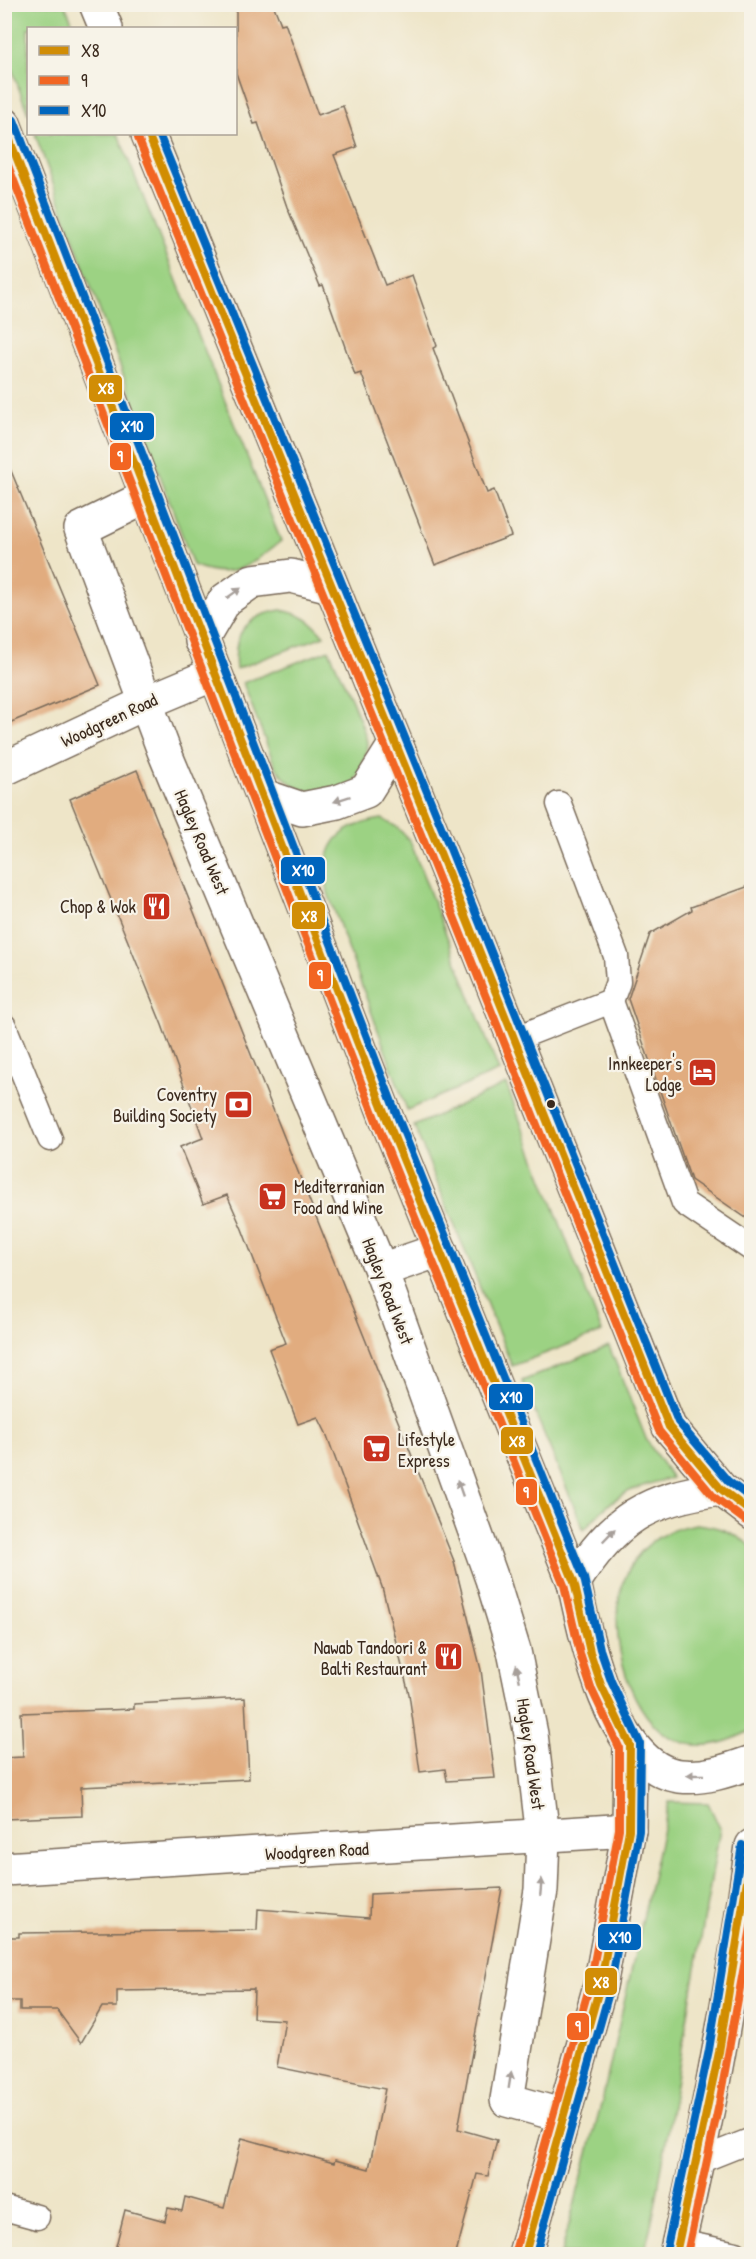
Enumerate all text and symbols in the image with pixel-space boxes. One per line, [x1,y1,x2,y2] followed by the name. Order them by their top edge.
[27,27,237,135] legend
[81,38,100,63] text: X8
[81,68,88,93] text: 9
[81,98,106,123] text: X10
[88,374,123,403] line badge: X8
[98,377,114,399] text: X8
[109,412,155,441] line badge: X10
[121,415,143,437] text: X10
[109,442,132,471] line badge: 9
[117,445,123,467] text: 9
[226,587,242,599] one-way arrow
[57,687,161,753] street label: Woodgreen Road
[169,785,236,899] street label: Hagley Road West
[333,795,351,805] one-way arrow
[280,856,326,885] line badge: X10
[292,859,314,881] text: X10
[141,890,173,922] restaurant icon: Chop & Wok
[60,894,137,919] place label: Chop & Wok
[291,901,326,930] line badge: X8
[301,905,317,927] text: X8
[308,961,332,990] line badge: 9
[317,964,323,986] text: 9
[608,1051,682,1097] place label: Innkeeper's Lodge
[687,1057,719,1089] hotel icon: Innkeeper's Lodge
[113,1082,217,1128] place label: Coventry Building Society
[222,1088,254,1120] bank icon: Coventry Building Society
[545,1098,557,1110] unlabelled marker
[293,1174,385,1220] place label: Mediterranian Food and Wine
[257,1180,289,1212] supermarket icon: Mediterranian Food and Wine
[356,1234,420,1349] street label: Hagley Road West
[488,1383,534,1411] line badge: X10
[500,1386,522,1408] text: X10
[500,1426,534,1455] line badge: X8
[398,1427,455,1473] place label: Lifestyle Express
[509,1430,525,1452] text: X8
[361,1433,393,1465] supermarket icon: Lifestyle Express
[454,1478,464,1496] one-way arrow
[515,1478,538,1506] line badge: 9
[523,1481,529,1503] text: 9
[602,1529,616,1543] one-way arrow
[314,1635,428,1681] place label: Nawab Tandoori & Balti Restaurant
[432,1641,464,1673] restaurant icon: Nawab Tandoori & Balti Restaurant
[513,1664,523,1683] one-way arrow
[511,1697,551,1812] street label: Hagley Road West
[685,1771,704,1780] one-way arrow
[265,1836,369,1866] street label: Woodgreen Road
[536,1878,545,1897] one-way arrow
[597,1923,642,1951] line badge: X10
[609,1926,631,1948] text: X10
[584,1967,618,1996] line badge: X8
[593,1971,609,1993] text: X8
[566,2012,590,2041] line badge: 9
[575,2015,581,2037] text: 9
[506,2070,515,2089] one-way arrow

